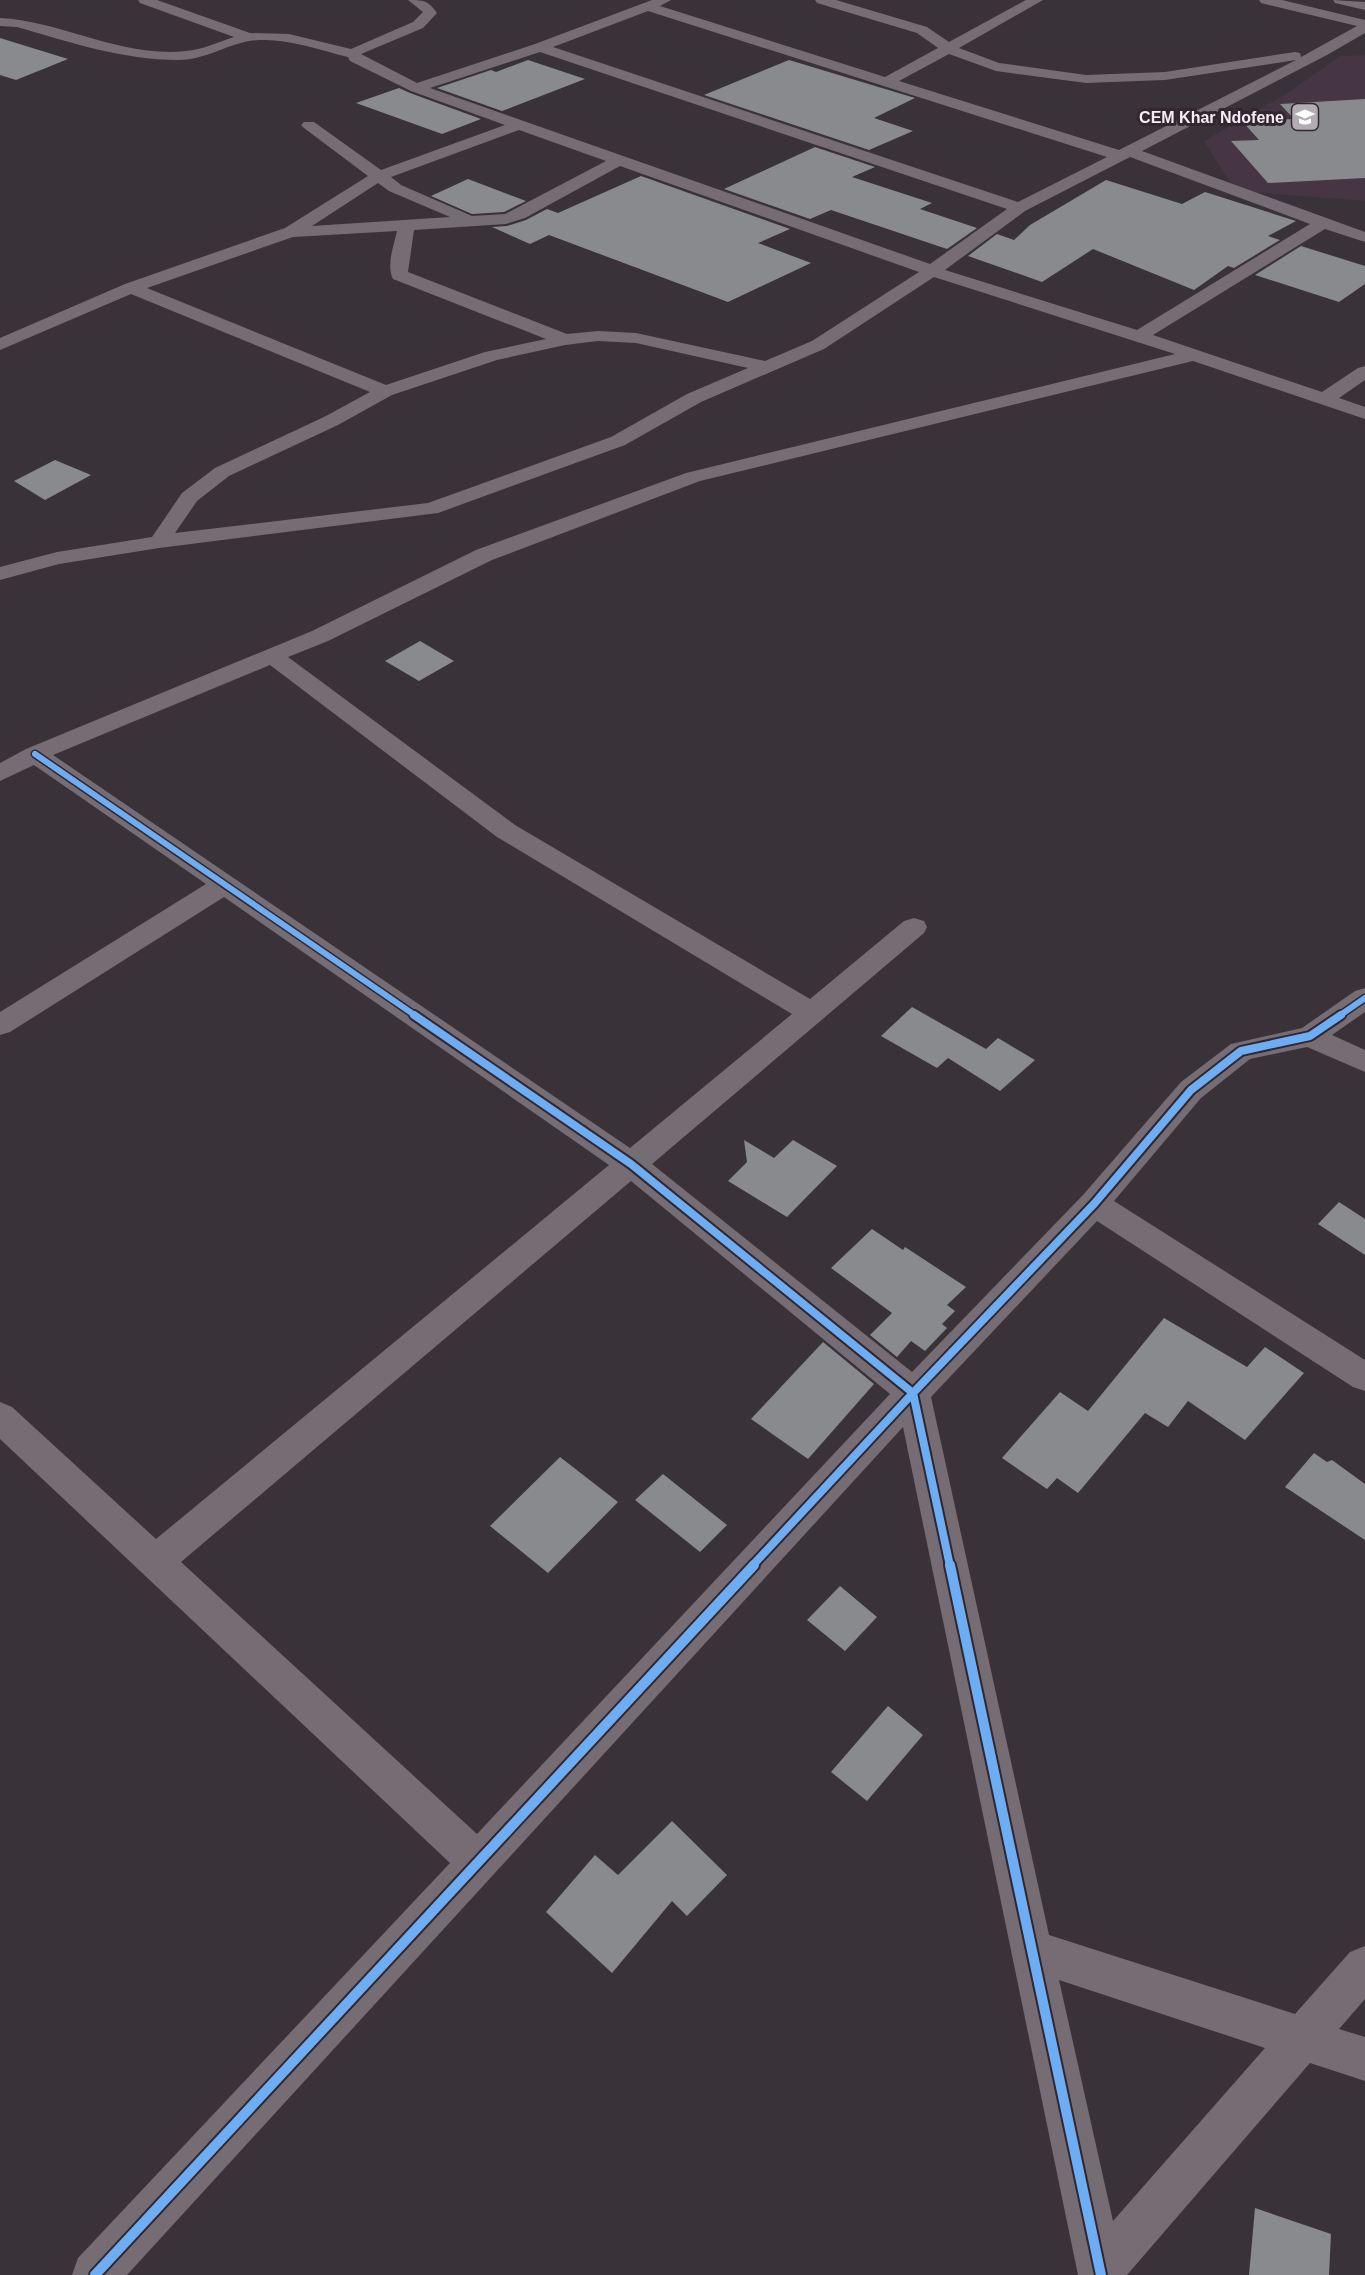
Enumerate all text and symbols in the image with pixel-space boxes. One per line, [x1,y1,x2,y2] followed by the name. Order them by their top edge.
[1289,101,1321,133] school or university icon: CEM Khar Ndofene
[1139,109,1284,126] place label: CEM Khar Ndofene

